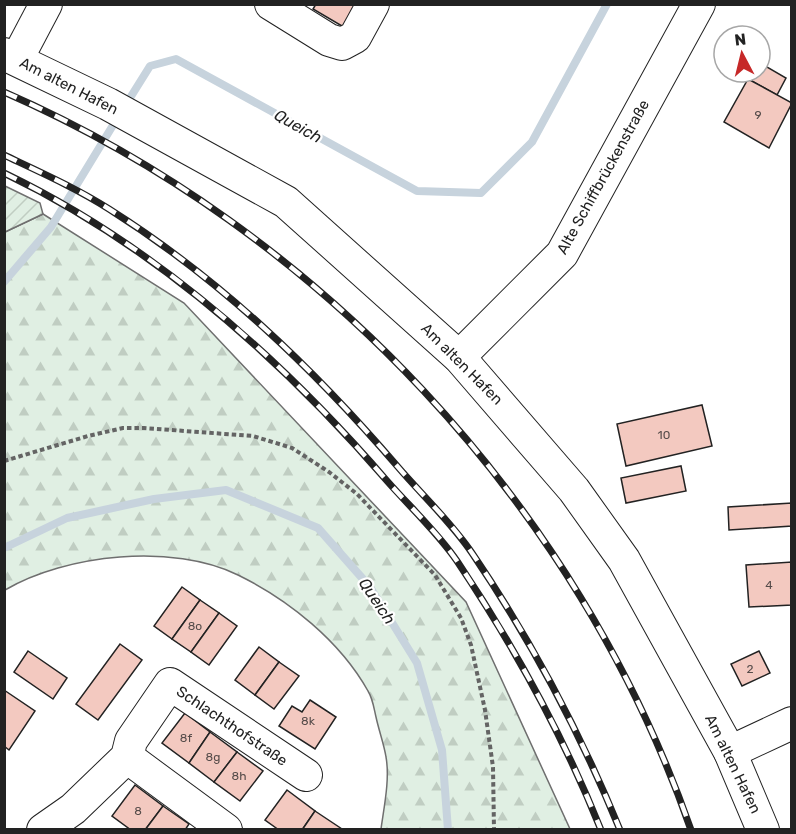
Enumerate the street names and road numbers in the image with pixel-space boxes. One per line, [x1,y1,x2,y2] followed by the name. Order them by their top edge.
[17,53,121,119] street label: Am alten Hafen
[553,97,653,257] street label: Alte Schiffbrückenstraße
[417,319,507,409] street label: Am alten Hafen
[173,682,291,770] street label: Schlachthofstraße
[701,711,765,817] street label: Am alten Hafen

